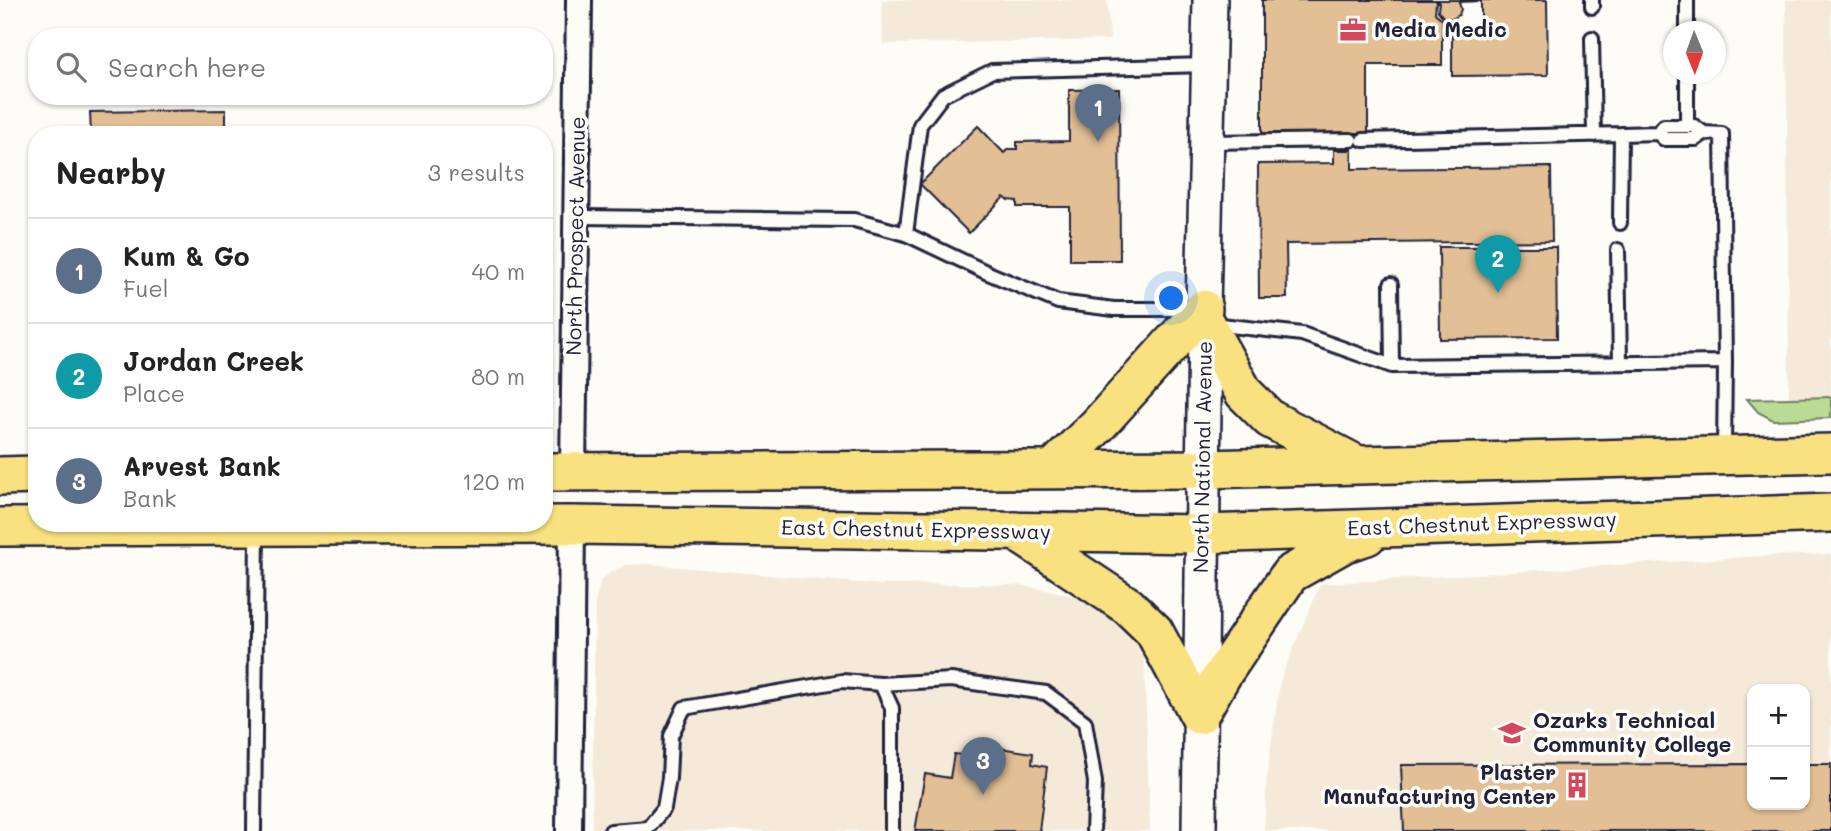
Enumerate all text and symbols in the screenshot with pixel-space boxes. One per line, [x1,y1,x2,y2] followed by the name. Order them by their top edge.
[1338,15,1368,45] office icon: Media Medic
[1374,15,1507,42] place label: Media Medic
[1663,21,1726,84] north arrow
[28,28,553,105] search box
[52,48,90,86] icon: search
[108,50,266,84] text: Search here
[1075,84,1121,142] pin: 1
[559,116,590,356] street label: North Prospect Avenue
[56,152,166,192] text: Nearby
[428,157,525,187] text: 3 results
[1475,235,1521,293] pin: 2
[123,239,250,273] text: Kum & Go
[74,256,84,286] text: 1
[472,256,525,286] text: 40 m
[123,273,168,303] text: Fuel
[1154,281,1188,315] your location
[1186,341,1217,573] street label: North National Avenue
[123,344,304,378] text: Jordan Creek
[73,361,85,391] text: 2
[471,361,525,391] text: 80 m
[123,378,185,408] text: Place
[123,449,281,483] text: Arvest Bank
[72,466,86,496] text: 3
[462,466,525,496] text: 120 m
[123,483,177,513] text: Bank
[1347,504,1617,541] street label: East Chestnut Expressway
[781,513,1051,544] street label: East Chestnut Expressway
[1747,684,1810,810] map controls
[1747,684,1810,747] button: +
[1533,706,1731,758] place label: Ozarks Technical Community College
[1497,718,1527,748] school or university icon: Ozarks Technical Community College
[960,737,1006,795] pin: 3
[1747,747,1810,810] button: −
[1323,758,1556,809] place label: Plaster Manufacturing Center
[1562,770,1592,800] building icon: Plaster Manufacturing Center

